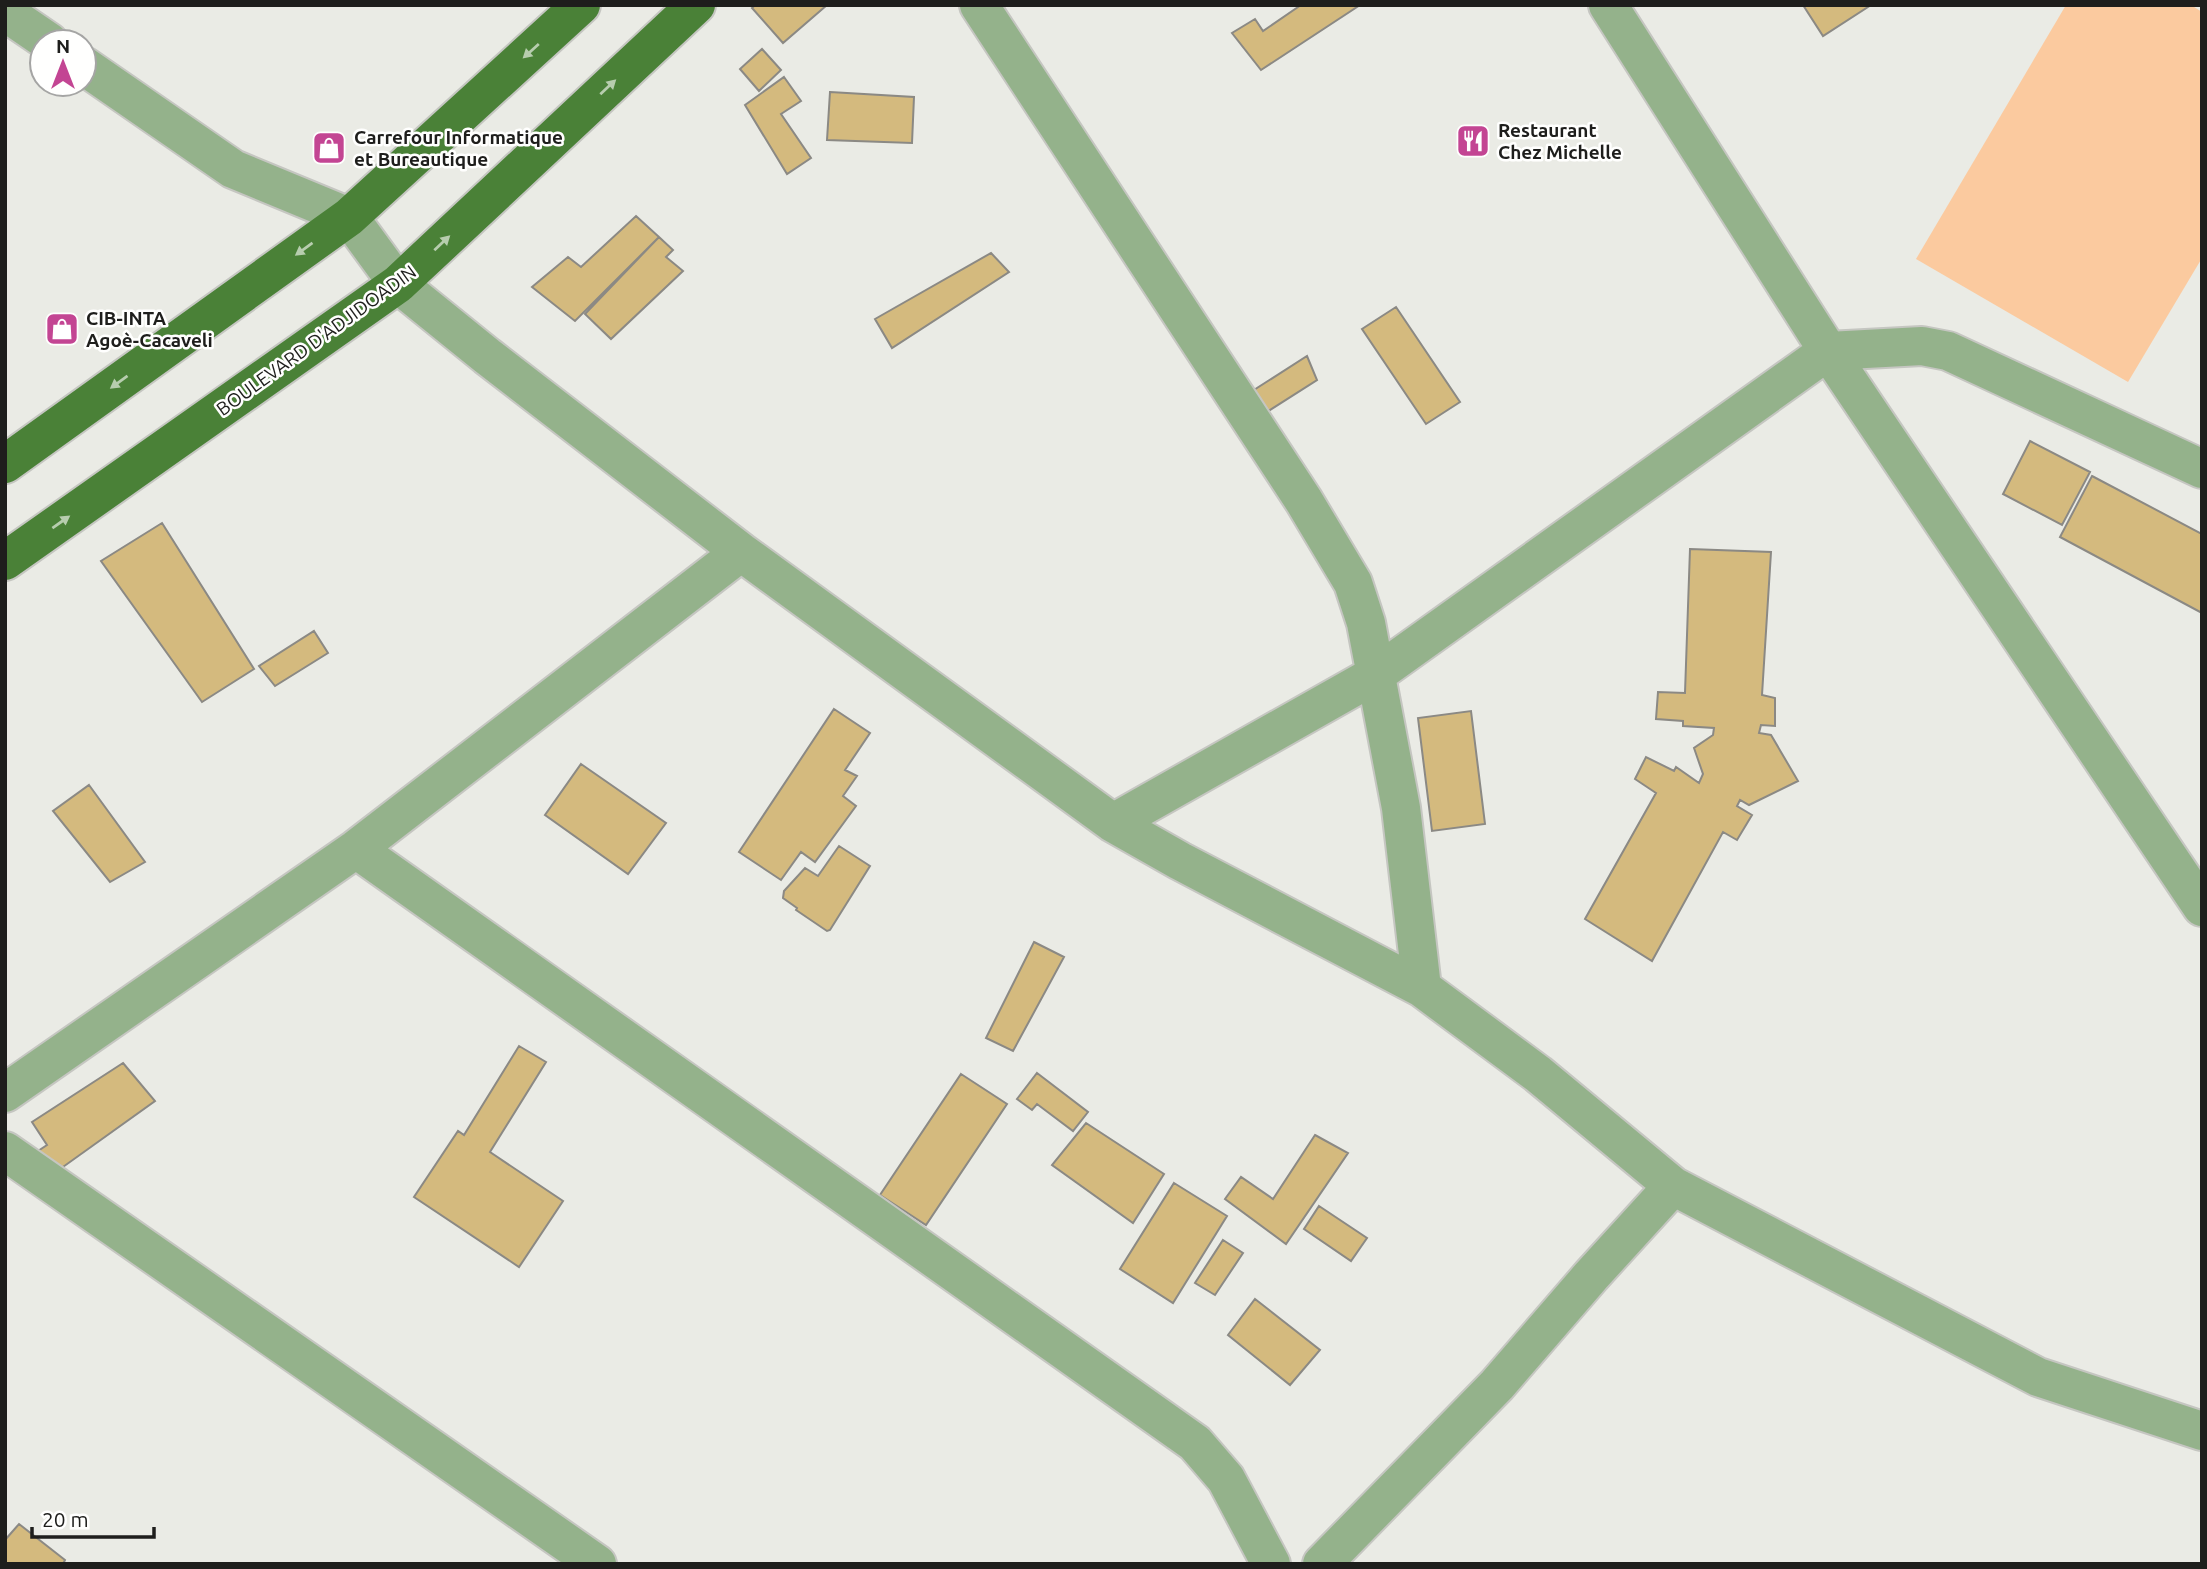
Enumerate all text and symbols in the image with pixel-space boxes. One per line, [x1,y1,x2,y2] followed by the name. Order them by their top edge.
[28,28,98,98] north arrow
[56,35,70,57] text: N
[523,43,540,59] one-way arrow
[599,80,616,96] one-way arrow
[1498,119,1622,163] place label: Restaurant Chez Michelle
[1454,122,1492,160] restaurant icon: Restaurant Chez Michelle
[354,126,563,170] place label: Carrefour Informatique et Bureautique
[310,129,348,167] shop icon: Carrefour Informatique et Bureautique
[433,236,450,252] one-way arrow
[295,242,313,256] one-way arrow
[212,260,420,420] street label: BOULEVARD D'ADJIDOADIN
[86,307,213,351] place label: CIB-INTA Agoè-Cacaveli
[43,310,81,348] shop icon: CIB-INTA Agoè-Cacaveli
[110,375,129,389] one-way arrow
[52,515,70,529] one-way arrow
[32,1496,154,1540] scale bar
[42,1507,89,1531] text: 20 m

